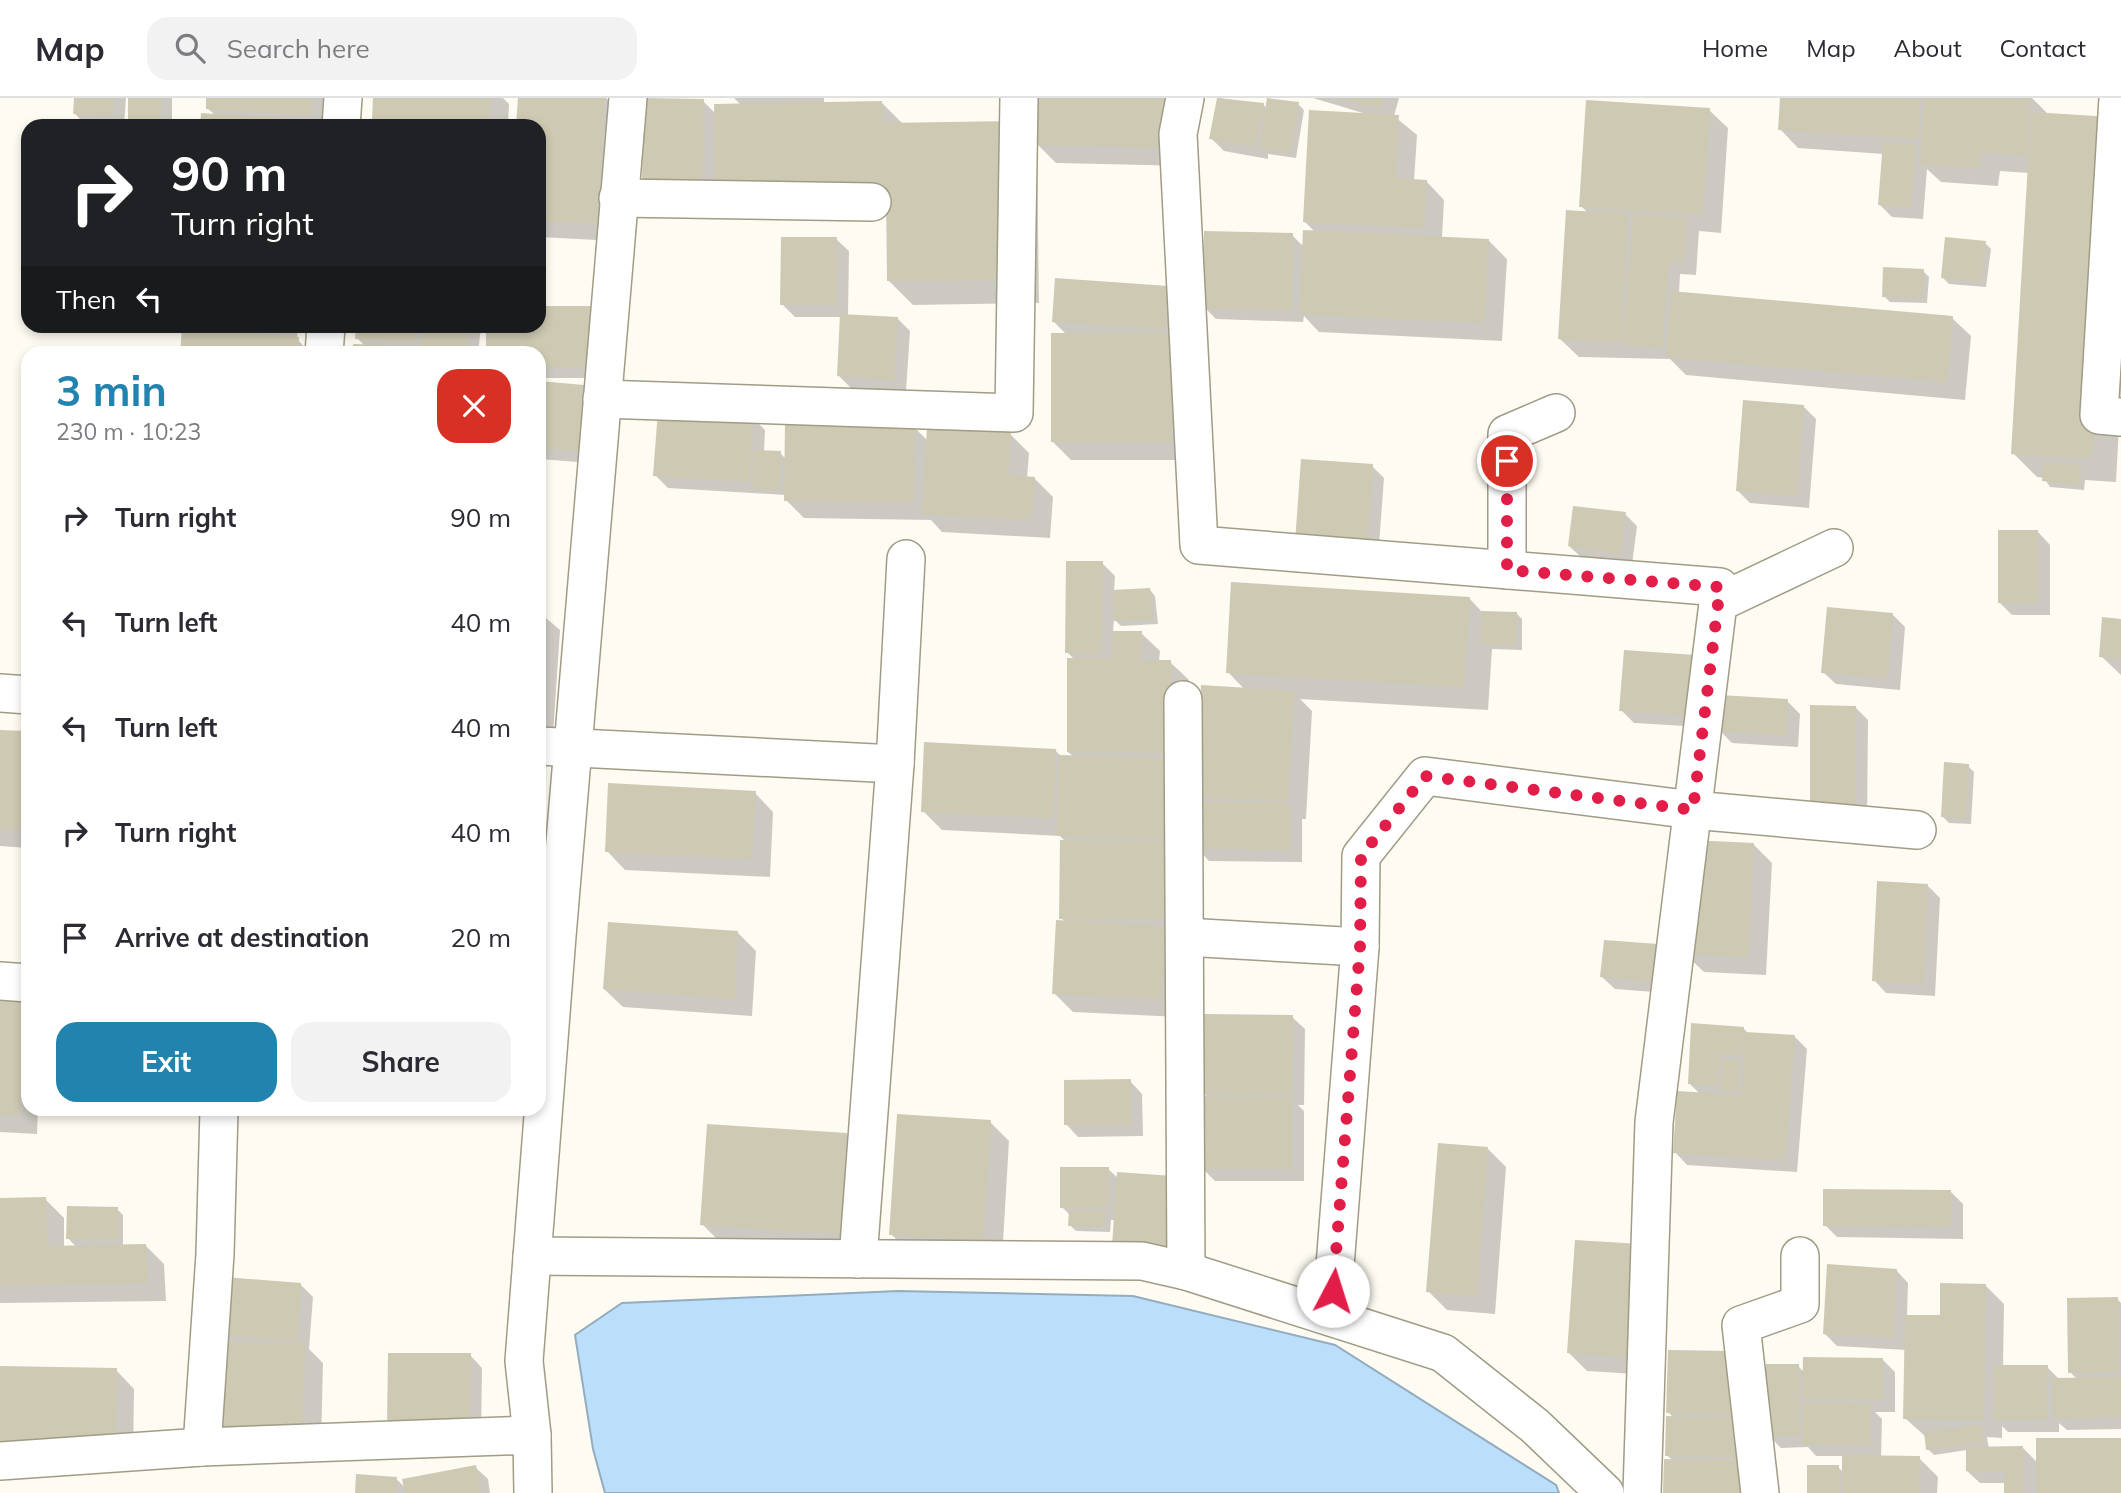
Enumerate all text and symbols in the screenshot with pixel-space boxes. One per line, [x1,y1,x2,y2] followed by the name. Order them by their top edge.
[147,17,637,80] search box
[35,28,105,69] text: Map
[171,29,209,67] icon: search
[227,32,370,65] text: Search here
[1702,33,1768,63] text: Home
[1806,33,1856,63] text: Map
[1894,33,1962,63] text: About
[2000,33,2086,63] text: Contact
[171,142,287,203] text: 90 m
[56,147,147,238] icon: right
[171,203,314,243] text: Turn right
[130,280,168,318] icon: left
[56,283,116,316] text: Then
[56,364,167,417] text: 3 min
[437,369,511,443] button: close
[56,417,201,446] text: 230 m · 10:23
[1477,431,1537,491] pin
[1488,442,1526,480] icon: arrive
[56,499,94,537] icon: right
[115,501,236,534] text: Turn right
[450,501,511,534] text: 90 m
[56,604,94,642] icon: left
[115,606,217,639] text: Turn left
[450,606,511,639] text: 40 m
[56,709,94,747] icon: left
[115,711,217,744] text: Turn left
[450,711,511,744] text: 40 m
[56,814,94,852] icon: right
[115,816,236,849] text: Turn right
[450,816,511,849] text: 40 m
[56,919,94,957] icon: arrive
[115,921,370,954] text: Arrive at destination
[450,921,511,954] text: 20 m
[56,1022,277,1102] button: Exit
[291,1022,511,1102] button: Share
[1296,1254,1370,1328] position arrow

